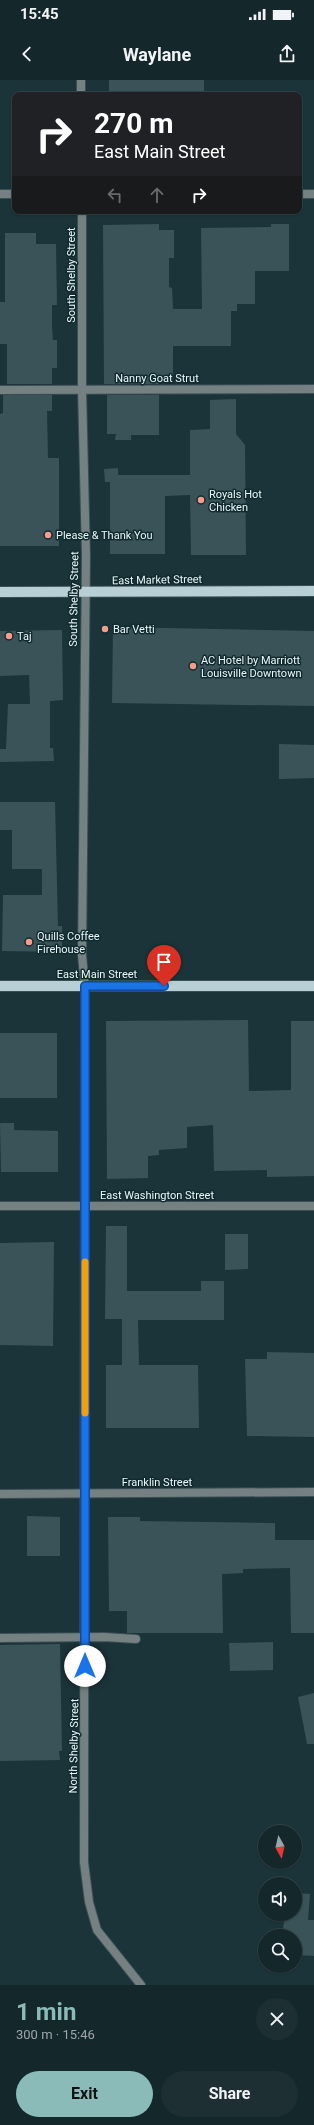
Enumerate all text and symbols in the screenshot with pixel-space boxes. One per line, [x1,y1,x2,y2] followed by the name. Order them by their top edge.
[20,5,59,23] text: 15:45
[16,43,38,65] icon: back
[276,43,298,65] icon: share
[123,44,191,65] text: Waylane
[94,107,173,140] text: 270 m
[28,108,80,160] icon: right
[94,141,225,162] text: East Main Street
[104,184,126,206] icon: left
[146,184,168,206] icon: ahead
[188,184,210,206] icon: right
[65,227,78,323] street label: South Shelby Street
[115,372,199,385] street label: Nanny Goat Strut
[209,488,262,514] place label: Royals Hot Chicken
[196,495,206,505] marker: Royals Hot Chicken
[56,529,153,542] place label: Please & Thank You
[43,530,53,540] marker: Please & Thank You
[67,551,81,647] street label: South Shelby Street
[112,573,203,587] street label: East Market Street
[113,623,155,636] place label: Bar Vetti
[100,624,110,634] marker: Bar Vetti
[17,630,32,643] place label: Taj
[4,631,14,641] marker: Taj
[201,654,301,680] place label: AC Hotel by Marriott Louisville Downtown
[188,661,198,671] marker: AC Hotel by Marriott Louisville Downtown
[37,930,100,956] place label: Quills Coffee Firehouse
[24,937,34,947] marker: Quills Coffee Firehouse
[147,945,181,986] pin
[153,951,175,973] icon: arrive
[57,968,138,981] street label: East Main Street
[100,1189,214,1202] street label: East Washington Street
[122,1476,193,1489] street label: Franklin Street
[64,1645,106,1687] position arrow
[67,1698,81,1793] street label: North Shelby Street
[258,1825,302,1869] north arrow
[258,1825,302,1973] map controls
[258,1877,302,1921] button: sound
[258,1929,302,1973] button: search
[16,1998,76,2026] text: 1 min
[256,1998,298,2040] button: close
[16,2027,95,2042] text: 300 m · 15:46
[16,2071,153,2117] button: Exit
[161,2071,298,2117] button: Share

